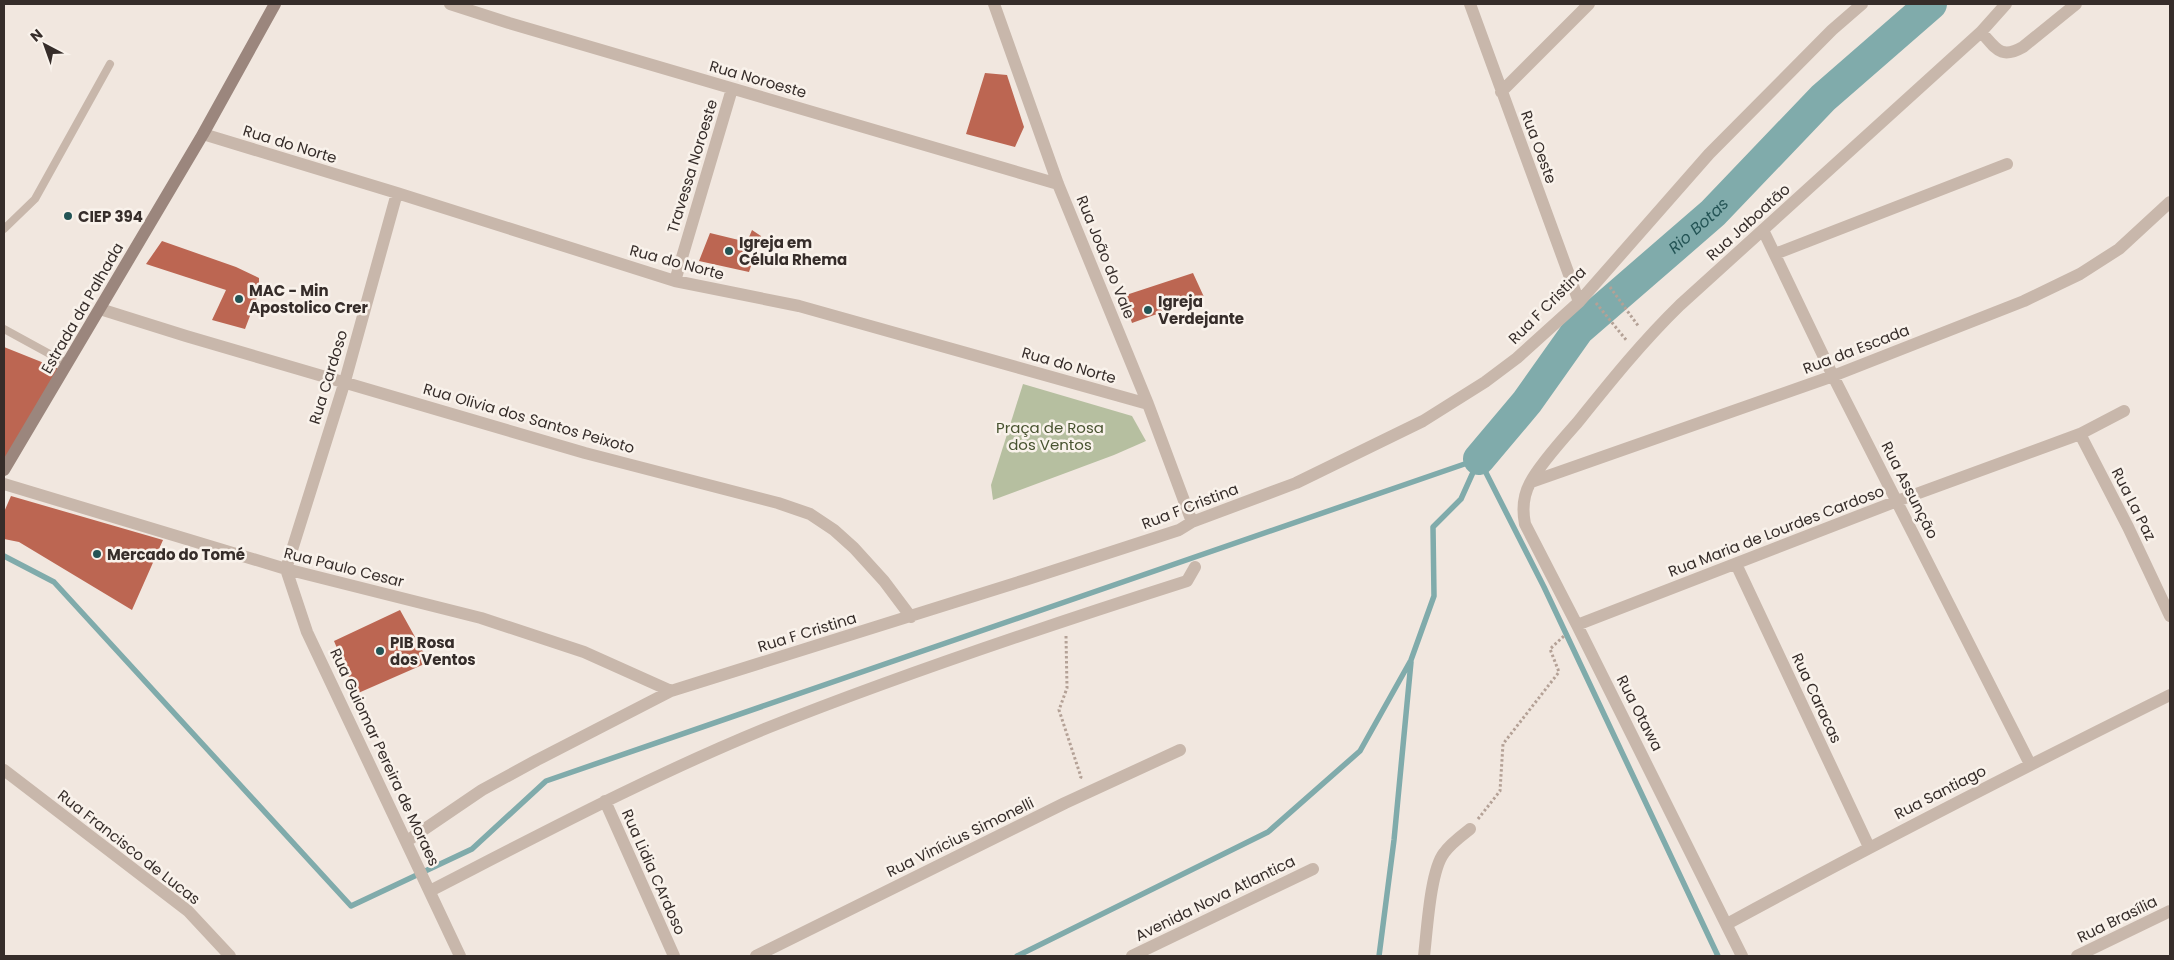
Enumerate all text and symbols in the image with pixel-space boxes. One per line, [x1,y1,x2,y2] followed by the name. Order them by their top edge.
[20,20,70,70] north arrow
[26,24,47,46] text: N
[707,55,809,103] street label: Rua Noroeste
[662,97,722,235] street label: Travessa Noroeste
[1516,107,1562,187] street label: Rua Oeste
[240,120,340,168] street label: Rua do Norte
[1702,179,1794,265] street label: Rua Jaboatão
[1072,192,1140,322] street label: Rua João do Vale
[1663,192,1733,259] water label: Rio Botas
[78,206,143,227] place label: CIEP 394
[62,210,74,222] marker: CIEP 394
[739,232,847,270] place label: Igreja em Célula Rhema
[36,239,128,377] street label: Estrada da Palhada
[627,239,727,285] street label: Rua do Norte
[723,245,735,257] marker: Igreja em Célula Rhema
[1504,262,1590,348] street label: Rua F Cristina
[249,280,369,318] place label: MAC - Min Apostolico Crer
[1158,291,1244,329] place label: Igreja Verdejante
[233,293,245,305] marker: MAC - Min Apostolico Crer
[1142,304,1154,316] marker: Igreja Verdejante
[1800,319,1912,379] street label: Rua da Escada
[304,327,352,427] street label: Rua Cardoso
[1019,342,1119,388] street label: Rua do Norte
[421,378,637,458] street label: Rua Olivia dos Santos Peixoto
[996,417,1104,455] park label: Praça de Rosa dos Ventos
[1876,438,1944,542] street label: Rua Assunção
[2107,464,2161,544] street label: Rua La Paz
[1139,478,1241,534] street label: Rua F Cristina
[1665,480,1887,582] street label: Rua Maria de Lourdes Cardoso
[282,542,407,592] street label: Rua Paulo Cesar
[107,544,245,565] place label: Mercado do Tomé
[91,548,103,560] marker: Mercado do Tomé
[755,607,859,657] street label: Rua F Cristina
[390,632,476,670] place label: PIB Rosa dos Ventos
[325,645,445,869] street label: Rua Guiomar Pereira de Moraes
[374,645,386,657] marker: PIB Rosa dos Ventos
[1787,649,1847,747] street label: Rua Caracas
[1612,671,1668,755] street label: Rua Otawa
[1890,760,1990,824] street label: Rua Santiago
[53,785,205,909] street label: Rua Francisco de Lucas
[883,792,1037,882] street label: Rua Vinícius Simonelli
[617,806,691,938] street label: Rua Lidia CArdoso
[1132,850,1298,946] street label: Avenida Nova Atlantica
[2073,891,2161,947] street label: Rua Brasília

